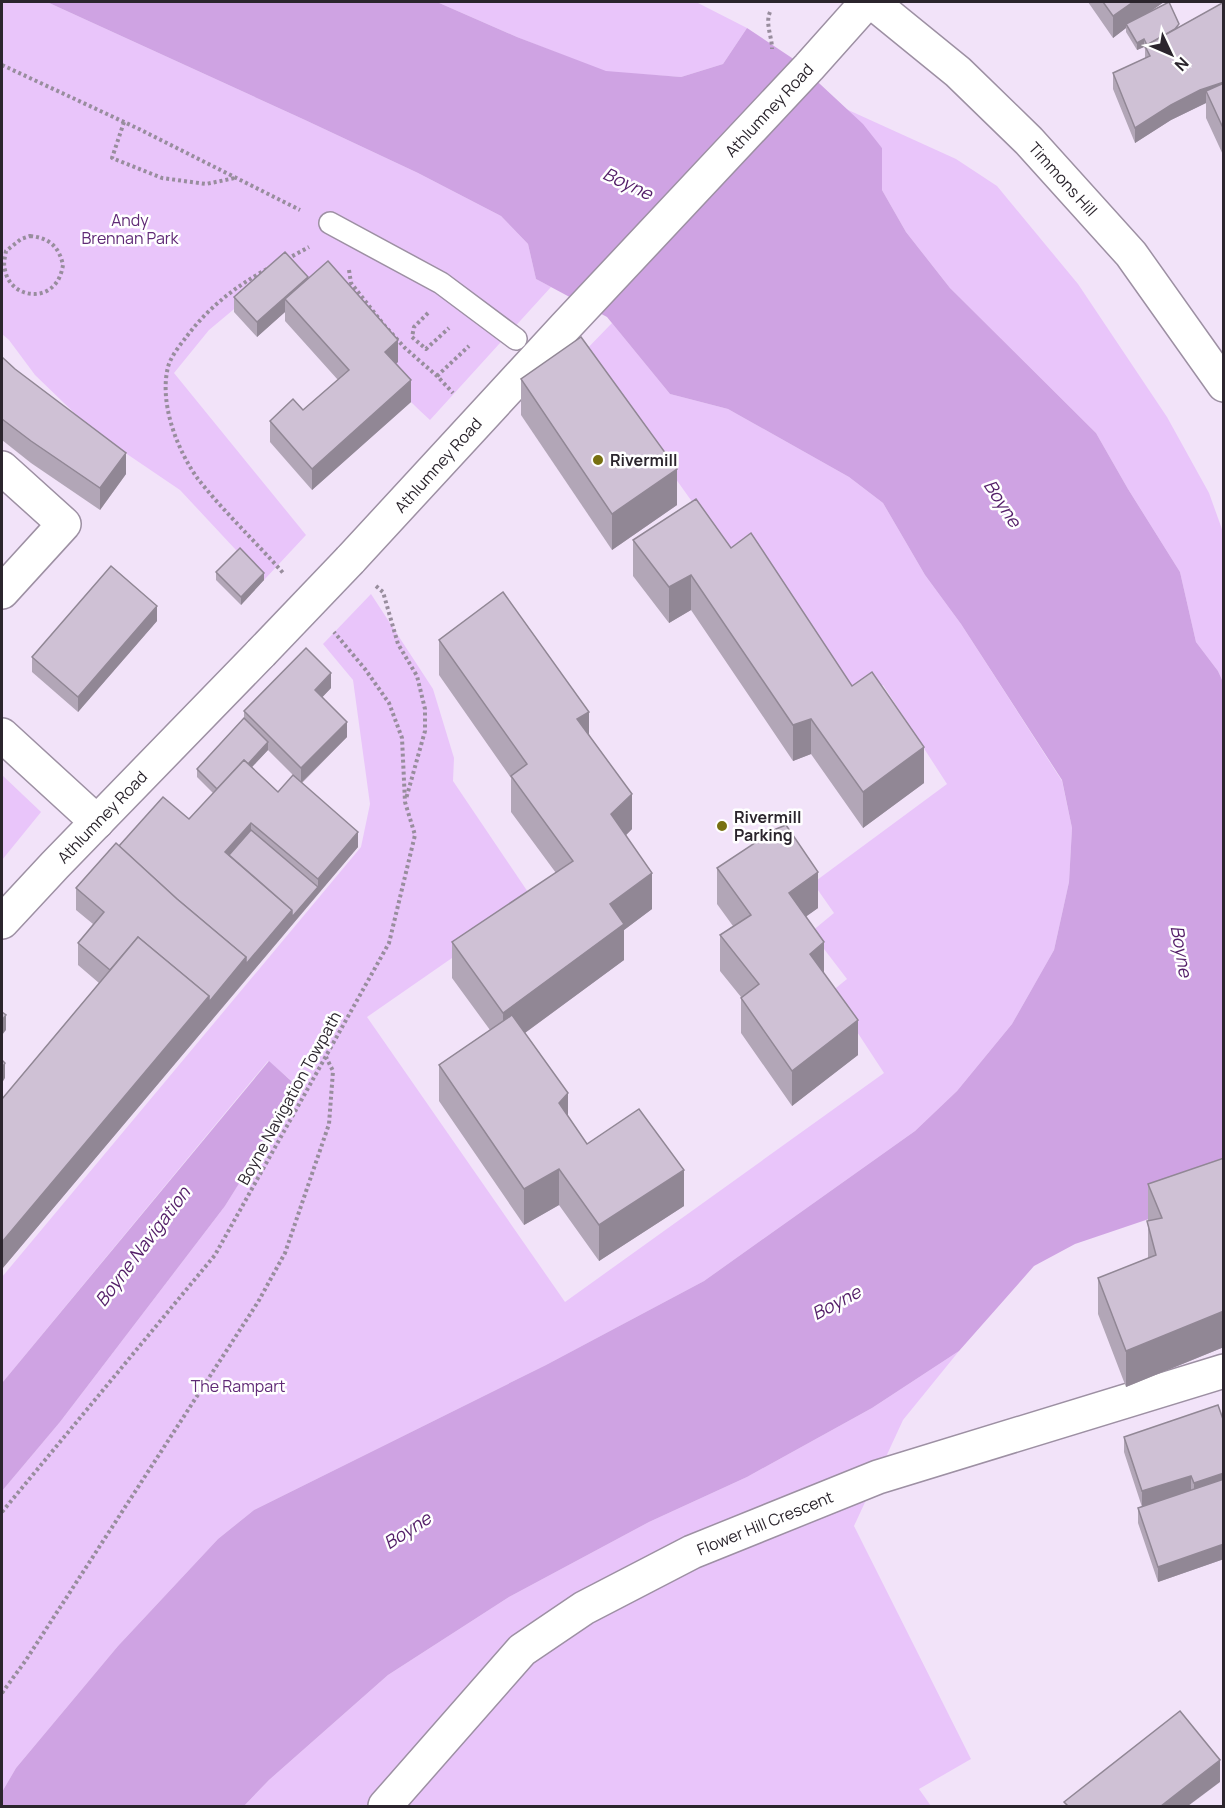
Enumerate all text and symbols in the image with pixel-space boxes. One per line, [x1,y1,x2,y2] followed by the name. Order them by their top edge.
[1141,24,1201,84] north arrow
[1170,53,1194,76] text: N
[720,58,818,162] street label: Athlumney Road
[1024,137,1102,221] street label: Timmons Hill
[599,161,658,205] water label: Boyne
[81,209,180,249] park label: Andy Brennan Park
[389,413,487,517] street label: Athlumney Road
[610,449,677,471] place label: Rivermill
[591,453,605,467] marker: Rivermill
[979,475,1028,533] water label: Boyne
[52,766,152,868] street label: Athlumney Road
[734,806,801,846] place label: Rivermill Parking
[715,819,729,833] marker: Rivermill Parking
[1166,923,1199,980] water label: Boyne
[232,1007,346,1189] street label: Boyne Navigation Towpath
[89,1180,196,1311] water label: Boyne Navigation
[807,1279,866,1325] water label: Boyne
[191,1375,285,1397] park label: The Rampart
[694,1486,836,1560] street label: Flower Hill Crescent
[379,1505,437,1554] water label: Boyne

